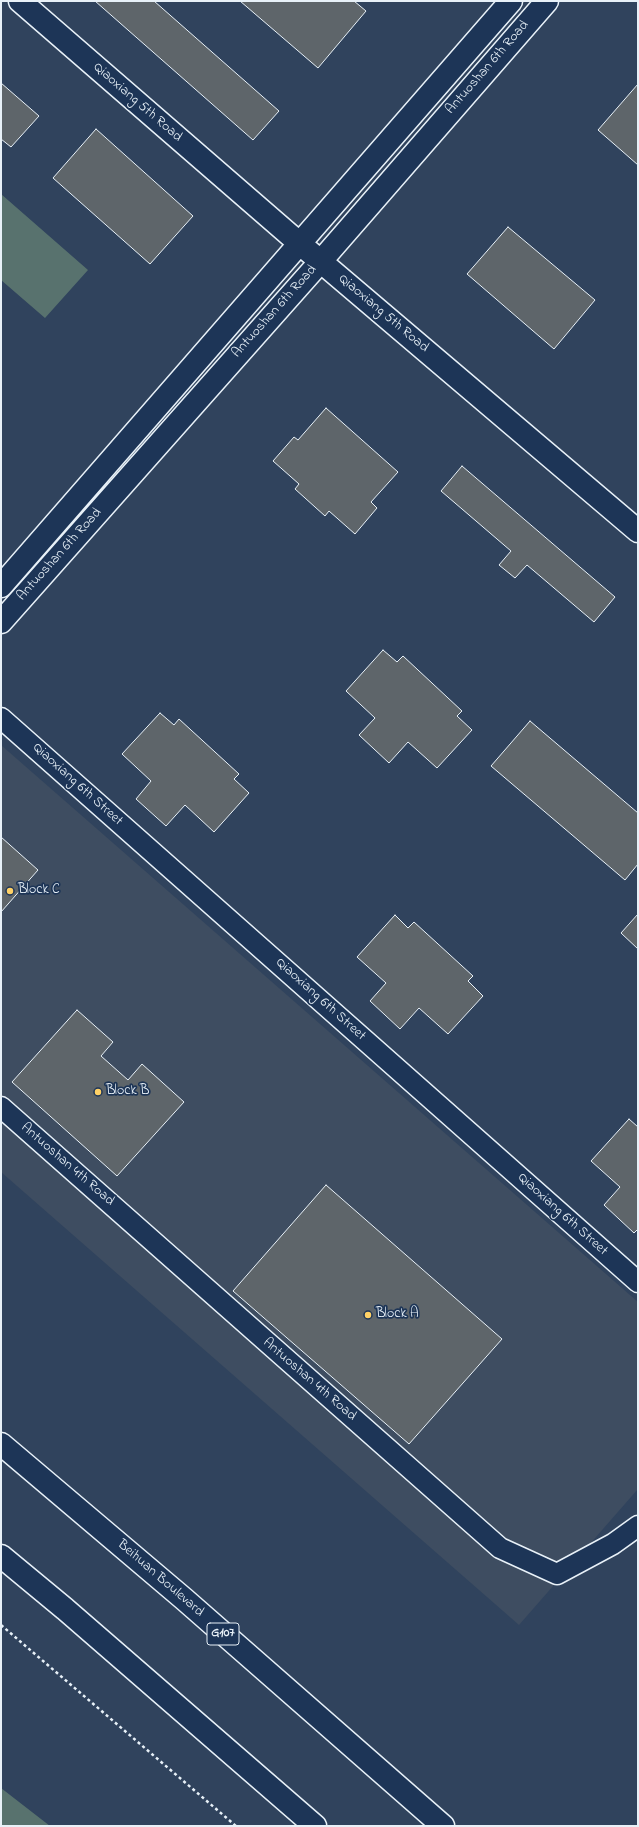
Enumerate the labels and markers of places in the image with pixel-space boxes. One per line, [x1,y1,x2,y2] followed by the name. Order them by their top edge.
[18,883,60,899] place label: Block C
[5,886,15,896] marker: Block C
[106,1084,149,1100] place label: Block B
[93,1087,103,1097] marker: Block B
[376,1307,419,1323] place label: Block A
[363,1310,373,1320] marker: Block A

